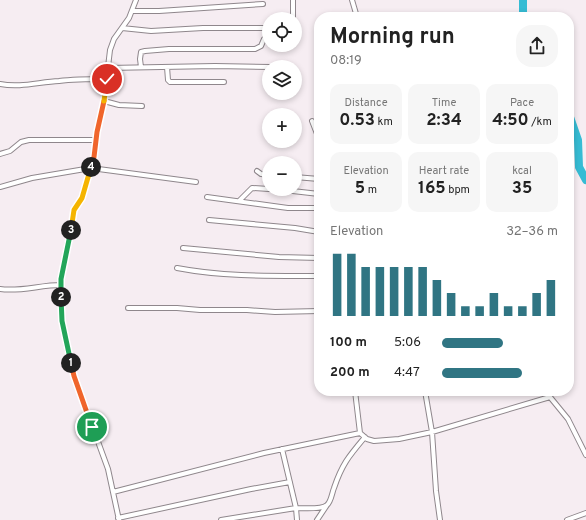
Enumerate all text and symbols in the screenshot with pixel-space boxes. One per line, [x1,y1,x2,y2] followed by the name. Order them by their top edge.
[262,12,302,196] map controls
[262,12,302,52] button: locate
[330,24,455,51] text: Morning run
[516,25,558,67] button: share
[330,53,362,69] text: 08:19
[262,60,302,100] button: layers
[90,62,124,96] pin
[96,68,118,90] icon: check
[344,96,388,110] text: Distance
[432,96,456,110] text: Time
[510,96,534,110] text: Pace
[262,108,302,148] button: +
[339,110,375,132] text: 0.53
[426,110,462,132] text: 2:34
[492,110,529,132] text: 4:50
[375,115,393,129] text: km
[529,115,552,129] text: /km
[262,156,302,196] button: −
[81,157,101,177] pin: 4
[87,160,95,174] text: 4
[343,164,389,178] text: Elevation
[419,164,469,178] text: Heart rate
[512,164,532,178] text: kcal
[355,178,365,200] text: 5
[418,178,446,200] text: 165
[512,178,532,200] text: 35
[365,183,377,197] text: m
[446,183,470,197] text: bpm
[61,220,81,240] pin: 3
[68,223,74,237] text: 3
[330,224,383,240] text: Elevation
[506,224,558,240] text: 32–36 m
[51,287,71,307] pin: 2
[58,290,64,304] text: 2
[330,335,367,351] text: 100 m
[394,335,421,351] text: 5:06
[61,353,81,373] pin: 1
[69,356,73,370] text: 1
[330,365,370,381] text: 200 m
[394,365,420,381] text: 4:47
[75,410,109,444] pin
[81,416,103,438] icon: arrive

